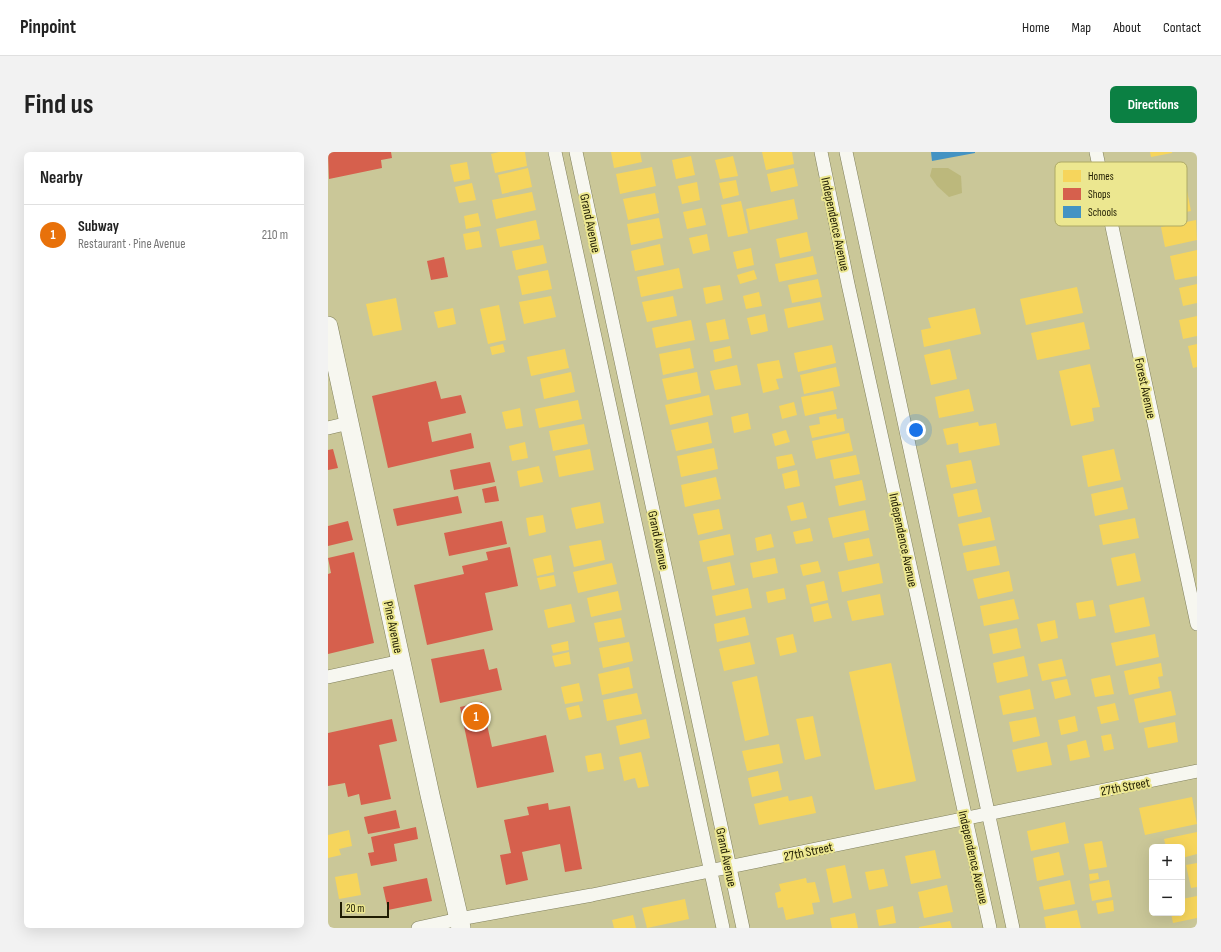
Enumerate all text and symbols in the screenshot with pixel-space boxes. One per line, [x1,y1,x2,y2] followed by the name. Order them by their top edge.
[20,16,76,39] text: Pinpoint
[1022,19,1050,36] text: Home
[1072,19,1091,36] text: Map
[1113,19,1141,36] text: About
[1163,19,1201,36] text: Contact
[1110,86,1197,123] button: Directions
[24,88,93,121] text: Find us
[1055,162,1187,226] legend
[40,168,83,188] text: Nearby
[1088,170,1114,183] text: Homes
[817,176,853,273] street label: Independence Avenue
[1088,188,1111,201] text: Shops
[576,192,604,254] street label: Grand Avenue
[1088,206,1117,219] text: Schools
[78,217,119,236] text: Subway
[50,227,56,243] text: 1
[262,227,288,243] text: 210 m
[78,236,186,252] text: Restaurant · Pine Avenue
[1131,357,1159,420] street label: Forest Avenue
[906,420,926,440] your location
[885,492,921,589] street label: Independence Avenue
[644,509,672,571] street label: Grand Avenue
[380,600,406,655] street label: Pine Avenue
[463,702,489,732] pin: 1
[1099,774,1151,800] street label: 27th Street
[954,809,992,906] street label: Independence Avenue
[712,826,740,888] street label: Grand Avenue
[782,839,834,865] street label: 27th Street
[1149,844,1185,916] map controls
[1149,844,1185,880] button: +
[1149,880,1185,916] button: −
[340,900,389,919] scale bar
[346,902,364,915] text: 20 m

